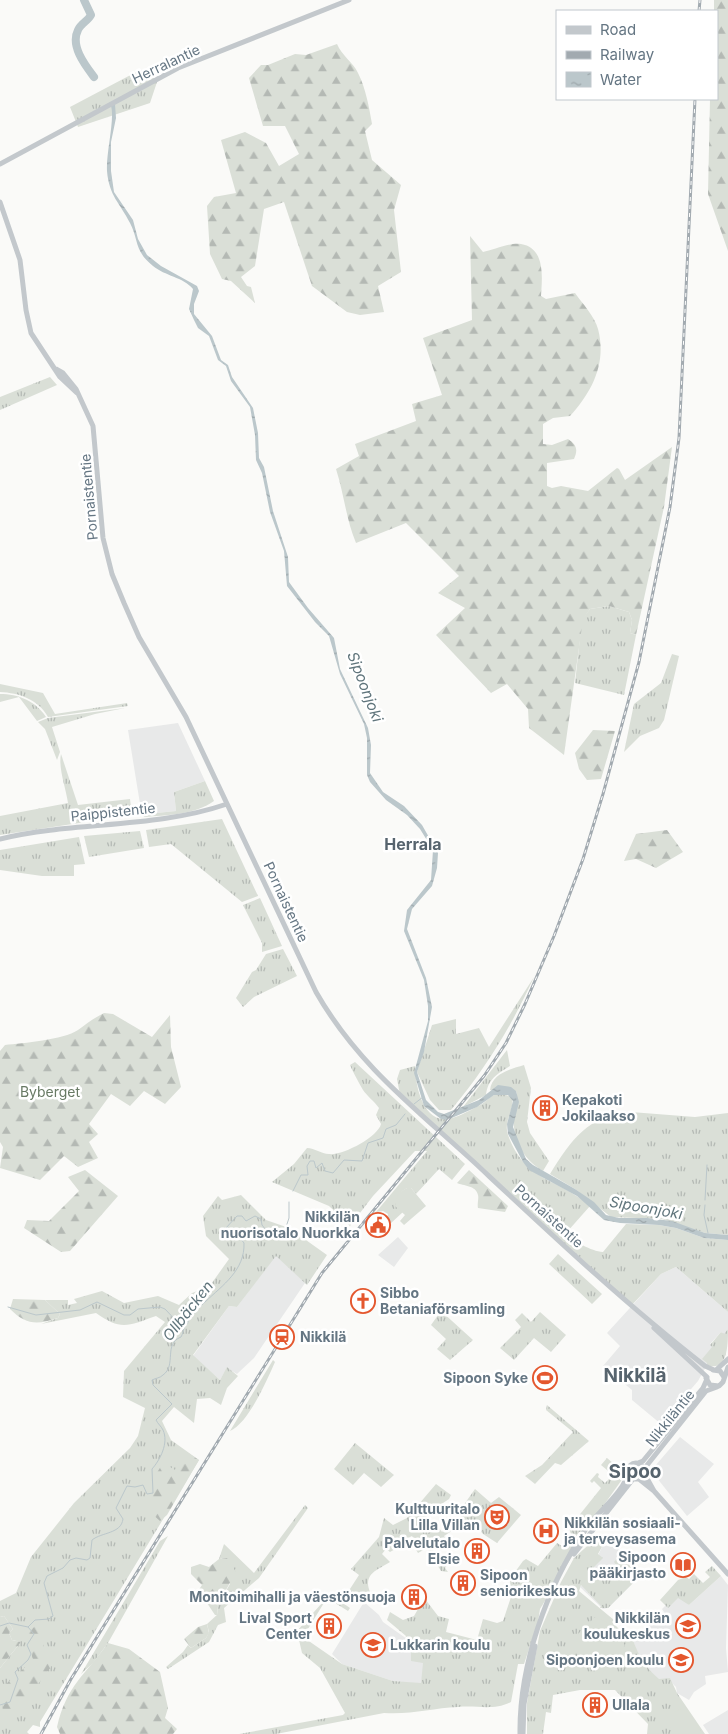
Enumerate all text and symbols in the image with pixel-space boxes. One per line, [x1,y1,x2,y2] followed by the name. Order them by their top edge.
[556,10,718,100] legend
[600,20,636,39] text: Road
[129,40,202,87] street label: Herralantie
[600,45,655,64] text: Railway
[600,70,642,89] text: Water
[76,453,101,541] street label: Pornaistentie
[343,649,388,725] water label: Sipoonjoki
[70,799,156,824] street label: Paippistentie
[384,834,442,854] district label: Herrala
[260,859,312,945] street label: Pornaistentie
[20,1083,81,1100] park label: Byberget
[562,1091,636,1124] place label: Kepakoti Jokilaakso
[532,1095,558,1121] building icon: Kepakoti Jokilaakso
[511,1180,587,1251] street label: Pornaistentie
[608,1192,684,1223] water label: Sipoonjoki
[221,1208,360,1241] place label: Nikkilän nuorisotalo Nuorkka
[365,1212,391,1238] public building icon: Nikkilän nuorisotalo Nuorkka
[158,1277,217,1345] water label: Ollbäcken
[380,1284,505,1317] place label: Sibbo Betaniaförsamling
[350,1288,376,1314] church icon: Sibbo Betaniaförsamling
[269,1324,295,1350] station icon: Nikkilä
[300,1328,346,1345] place label: Nikkilä
[603,1364,667,1387] district label: Nikkilä
[532,1365,558,1391] sports icon: Sipoon Syke
[443,1369,528,1386] place label: Sipoon Syke
[641,1386,698,1450] street label: Nikkiläntie
[609,1460,661,1483] district label: Sipoo
[395,1500,480,1533] place label: Kulttuuritalo Lilla Villan
[484,1504,510,1530] theatre icon: Kulttuuritalo Lilla Villan
[563,1514,681,1547] place label: Nikkilän sosiaali- ja terveysasema
[533,1518,559,1544] hospital icon: Nikkilän sosiaali- ja terveysasema
[384,1534,460,1567] place label: Palvelutalo Elsie
[464,1538,490,1564] building icon: Palvelutalo Elsie
[590,1548,666,1581] place label: Sipoon pääkirjasto
[670,1552,696,1578] library icon: Sipoon pääkirjasto
[480,1566,576,1599] place label: Sipoon seniorikeskus
[450,1570,476,1596] building icon: Sipoon seniorikeskus
[401,1584,427,1610] building icon: Monitoimihalli ja väestönsuoja
[189,1588,396,1605] place label: Monitoimihalli ja väestönsuoja
[239,1609,312,1642] place label: Lival Sport Center
[584,1609,670,1642] place label: Nikkilän koulukeskus
[316,1613,342,1639] building icon: Lival Sport Center
[675,1613,701,1639] school or university icon: Nikkilän koulukeskus
[360,1632,386,1658] school or university icon: Lukkarin koulu
[390,1636,490,1653] place label: Lukkarin koulu
[668,1647,694,1673] school or university icon: Sipoonjoen koulu
[546,1651,664,1668] place label: Sipoonjoen koulu
[582,1692,608,1718] building icon: Ullala
[612,1696,650,1713] place label: Ullala

